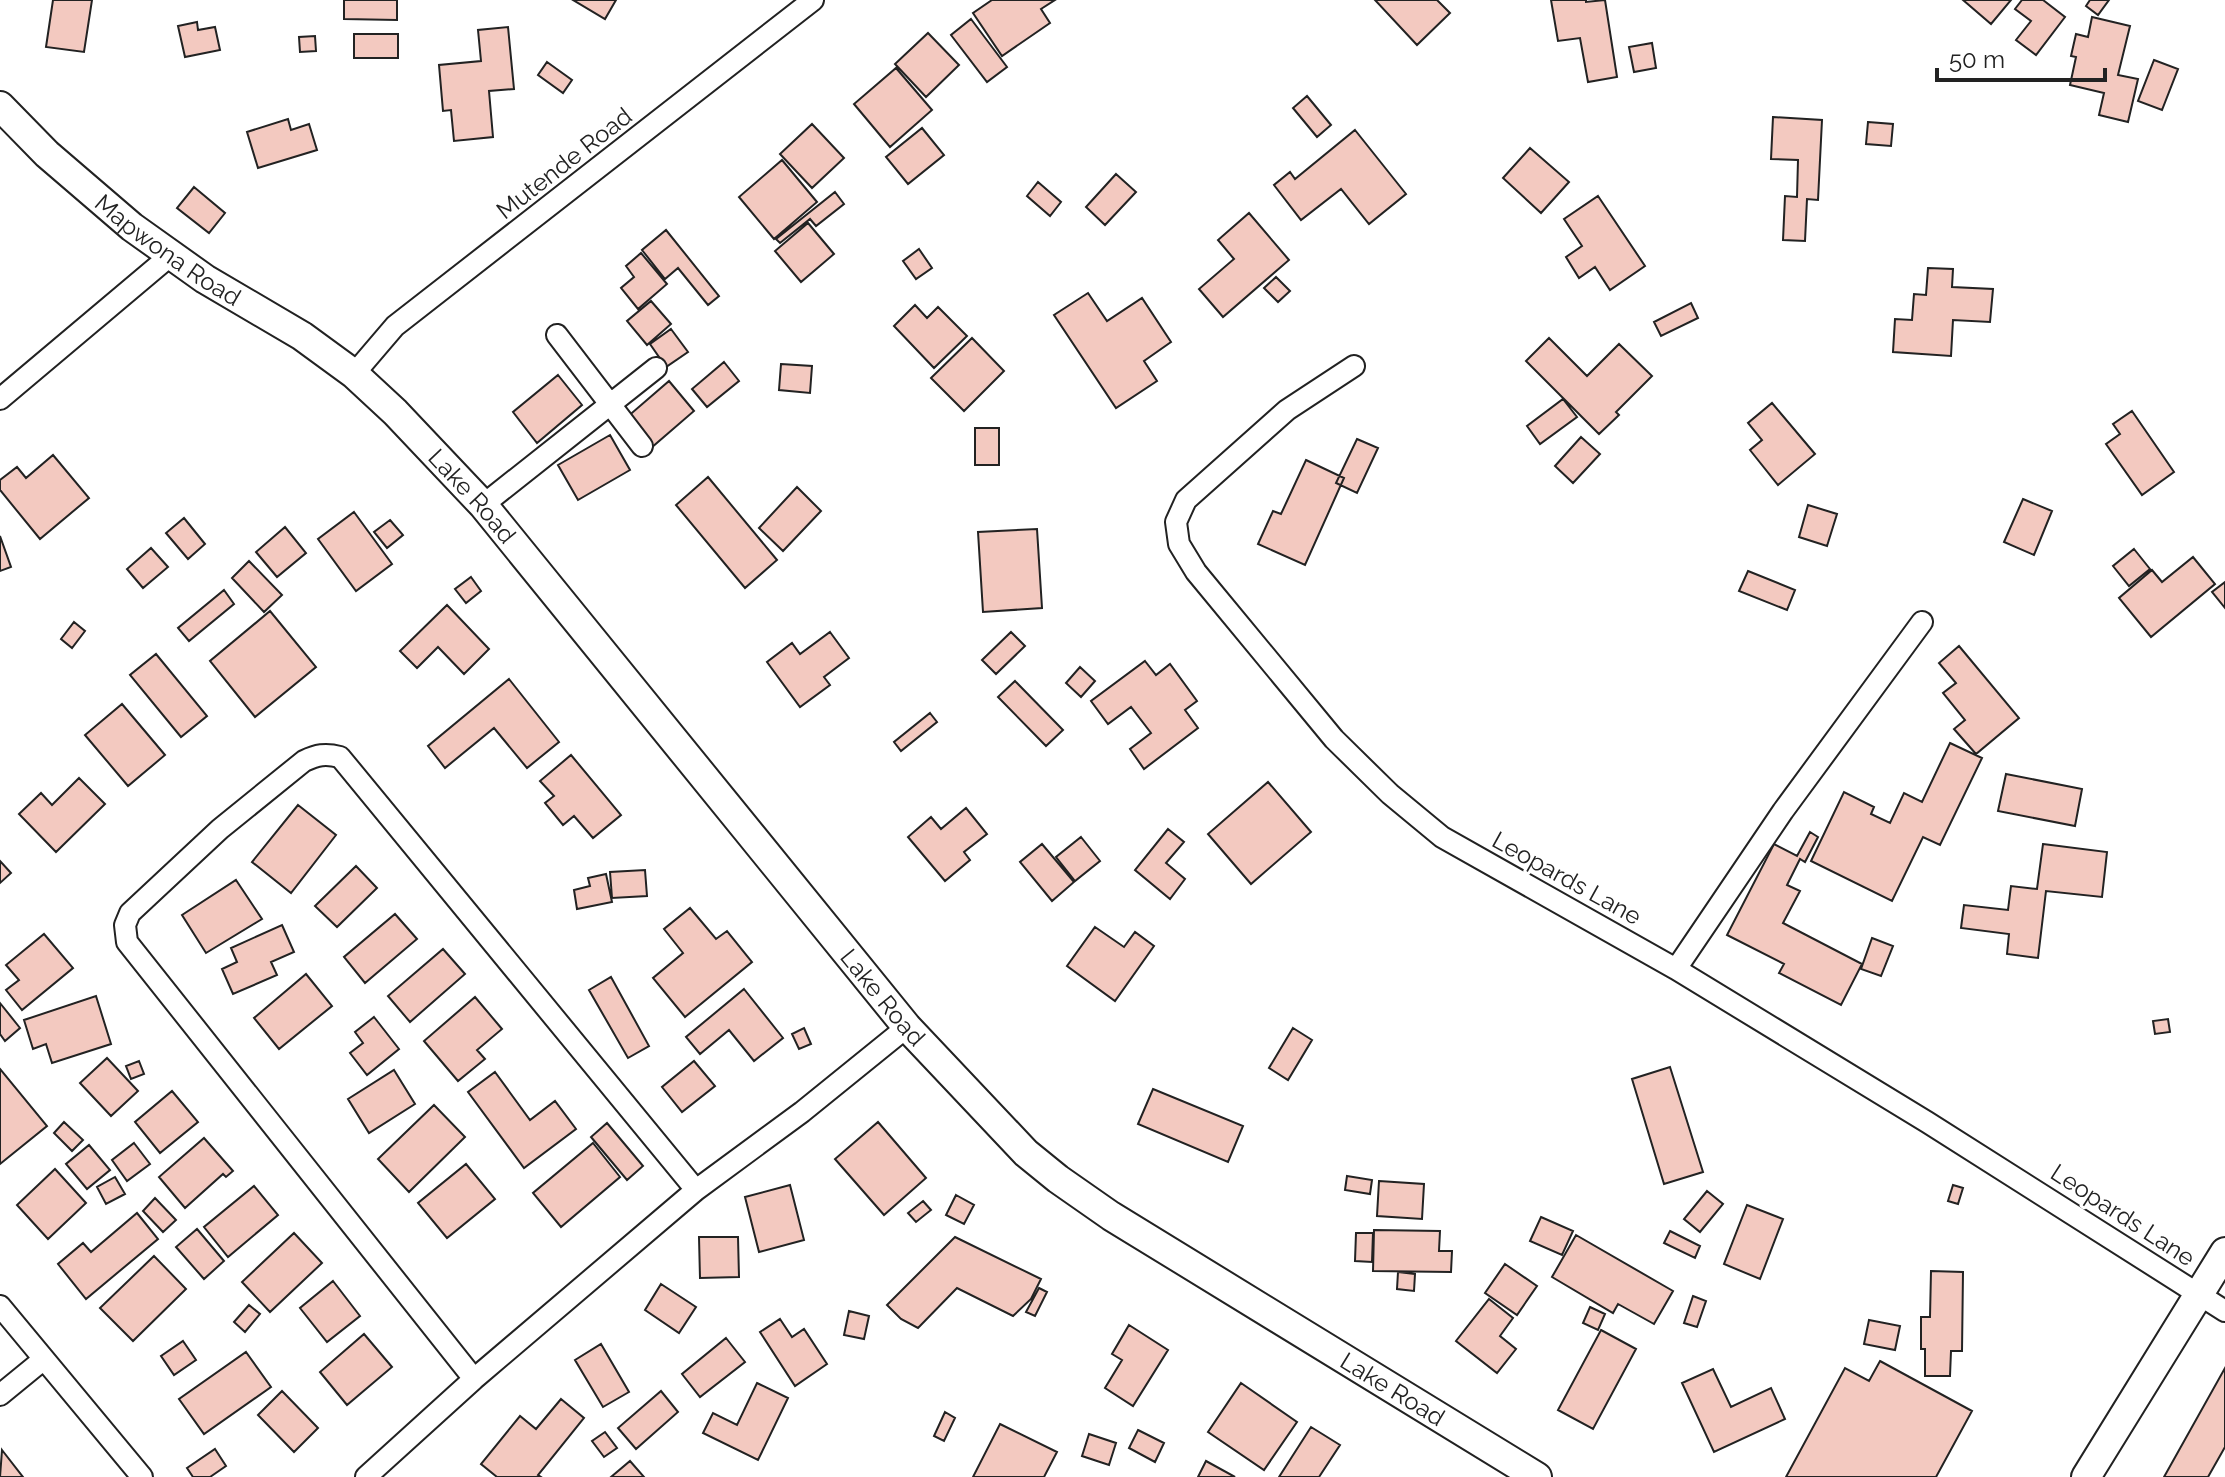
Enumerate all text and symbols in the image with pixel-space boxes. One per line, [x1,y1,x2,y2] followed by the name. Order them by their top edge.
[1937,32,2105,82] scale bar
[1949,45,2005,74] text: 50 m
[490,101,638,225] street label: Mutende Road
[90,188,246,311] street label: Mapwona Road
[423,443,522,549] street label: Lake Road
[1487,825,1647,931] street label: Leopards Lane
[835,943,931,1052] street label: Lake Road
[2046,1158,2200,1272] street label: Leopards Lane
[1335,1346,1450,1432] street label: Lake Road

